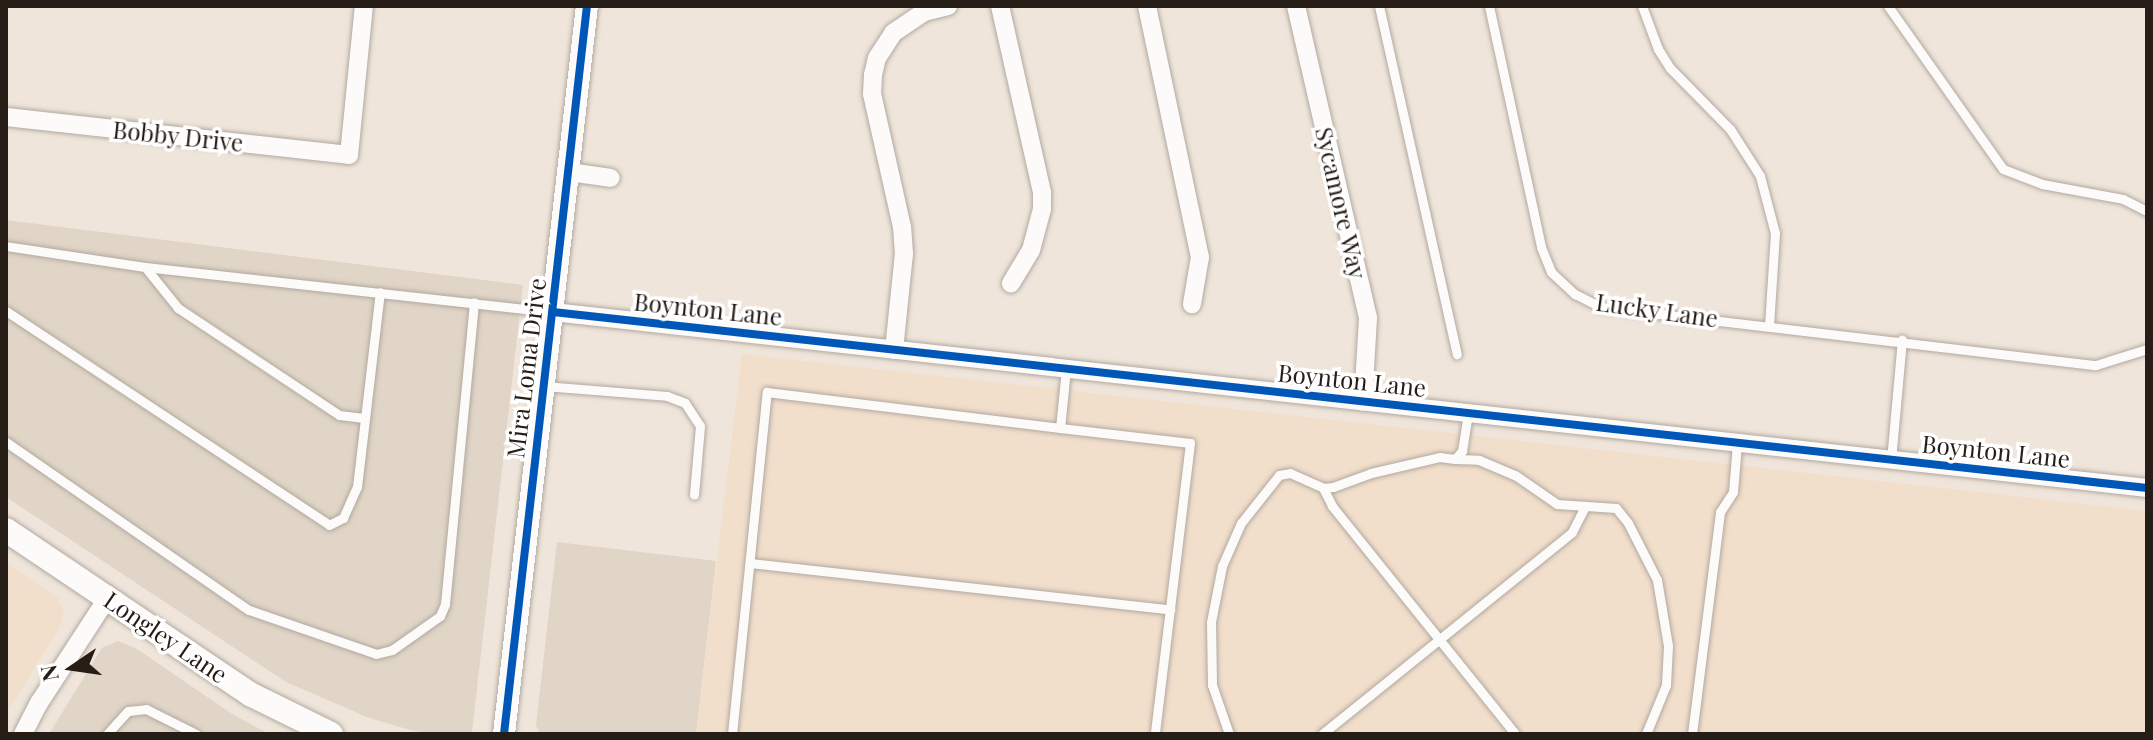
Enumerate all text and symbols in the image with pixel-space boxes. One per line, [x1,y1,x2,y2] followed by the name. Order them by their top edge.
[111,115,245,157] street label: Bobby Drive
[1309,124,1373,282] street label: Sycamore Way
[501,276,551,460] street label: Mira Loma Drive
[633,287,783,331] street label: Boynton Lane
[1594,287,1720,333] street label: Lucky Lane
[1277,358,1427,402] street label: Boynton Lane
[1921,429,2071,473] street label: Boynton Lane
[99,585,233,689] street label: Longley Lane
[32,628,112,708] north arrow
[32,662,65,685] text: N

